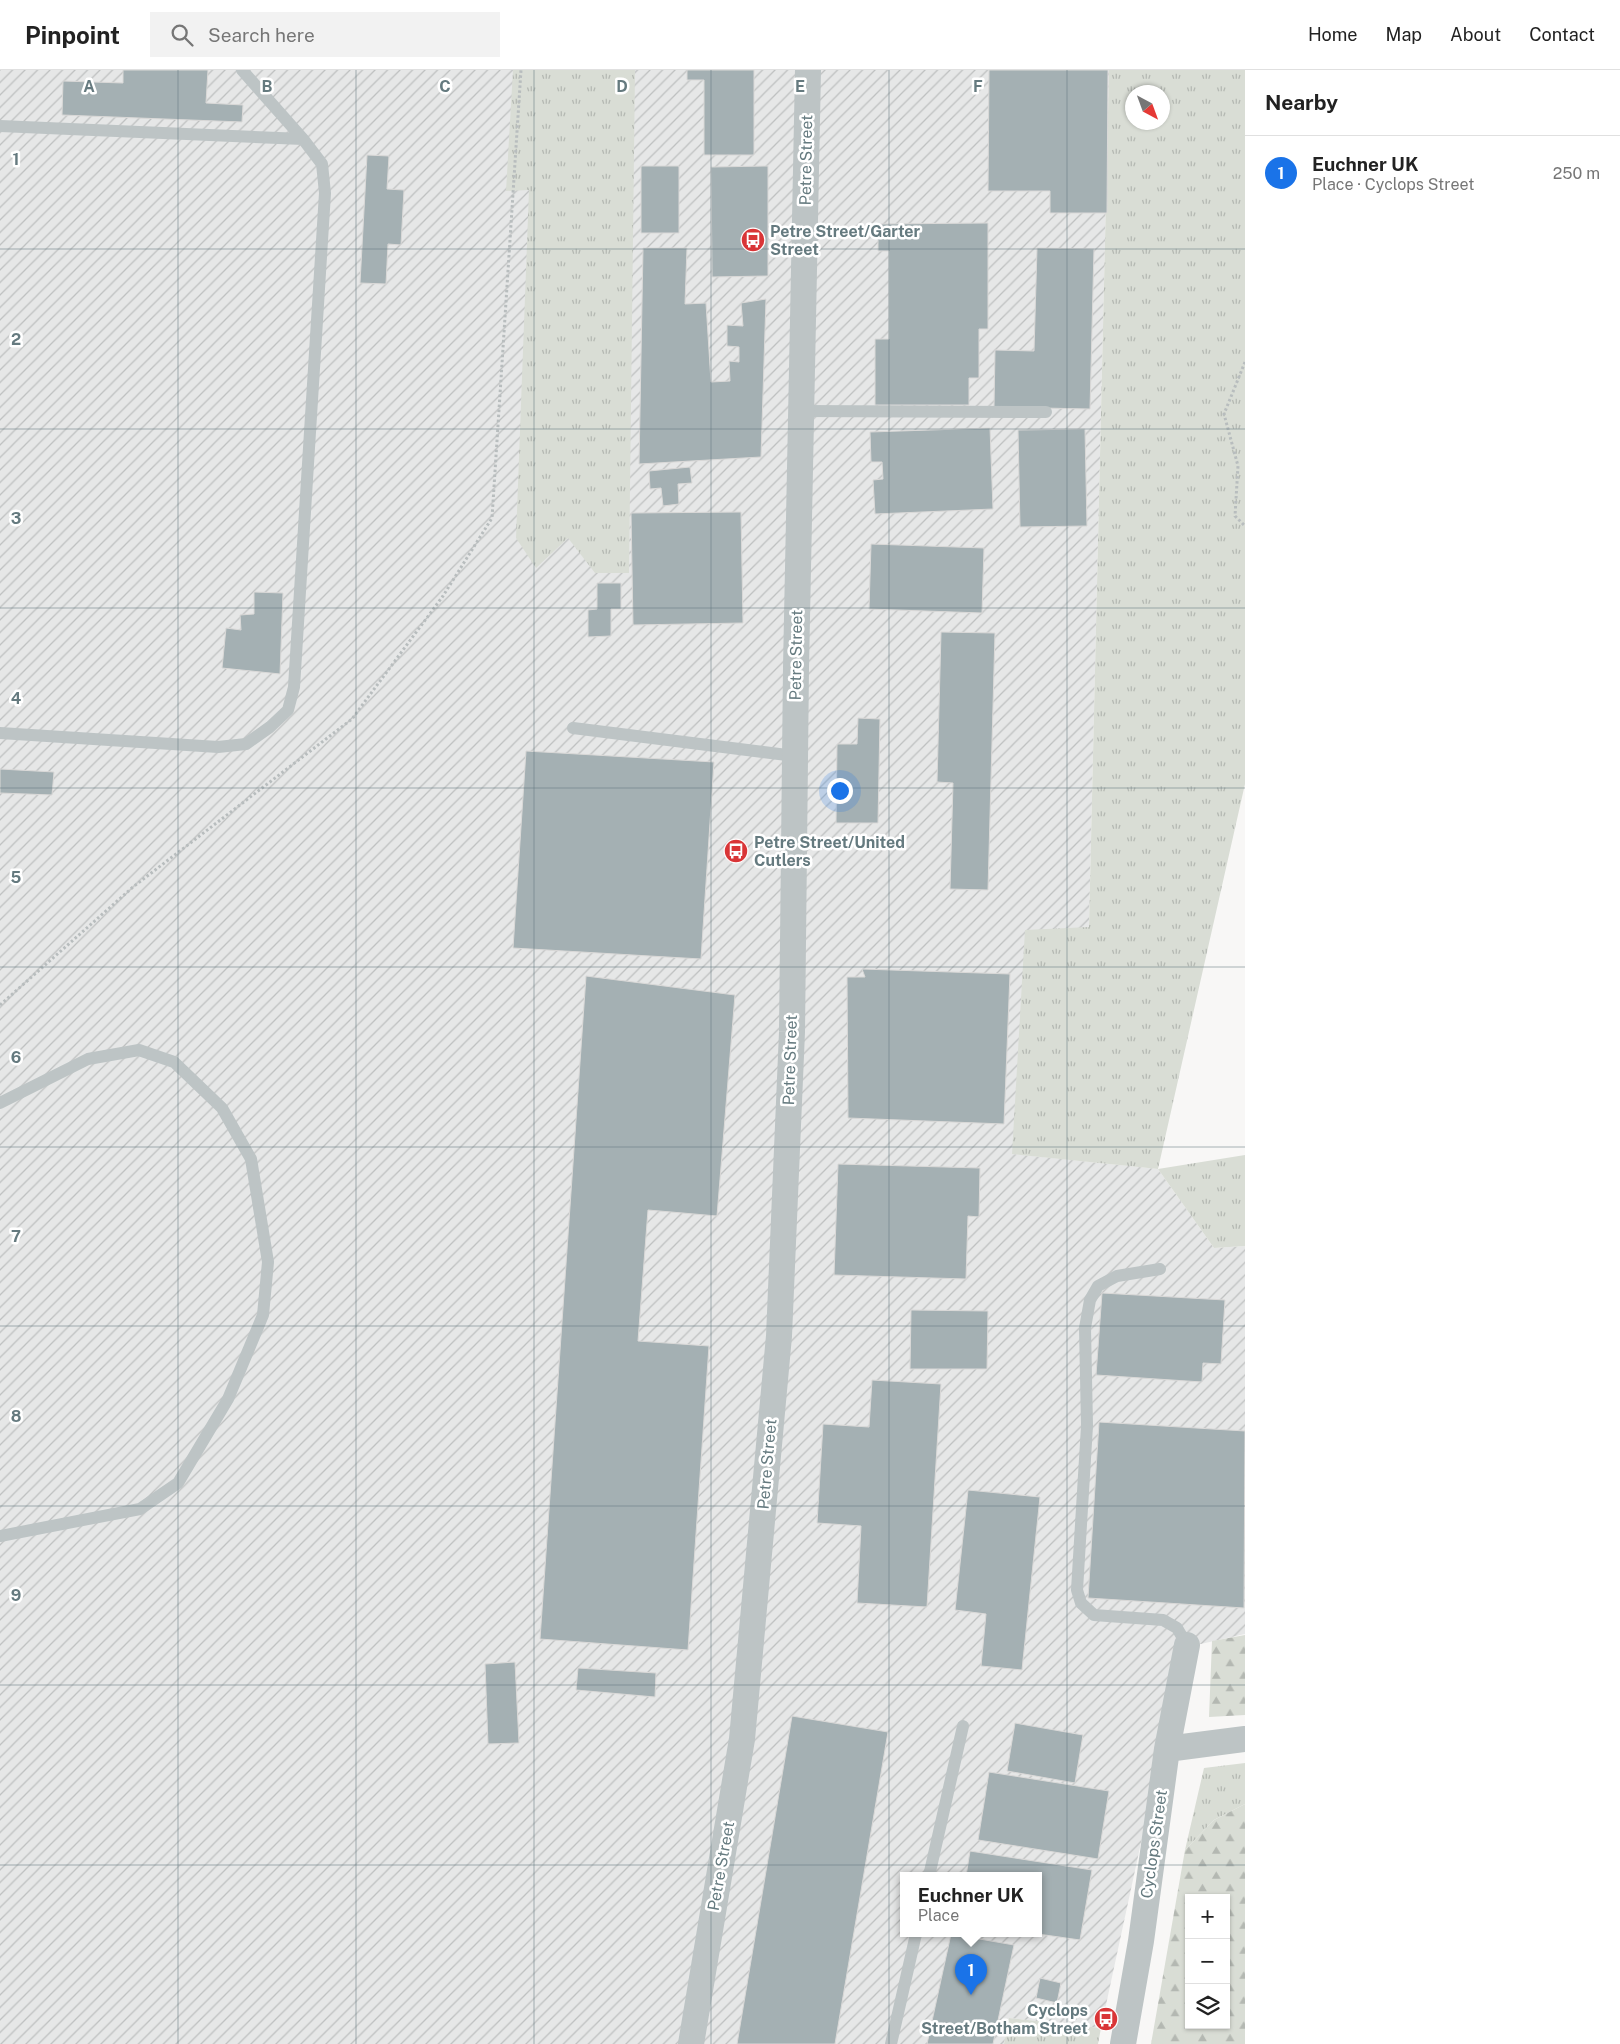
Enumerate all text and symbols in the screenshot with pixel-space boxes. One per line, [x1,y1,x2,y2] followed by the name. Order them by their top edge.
[150,12,500,57] search box
[25,21,120,49] text: Pinpoint
[168,21,196,49] icon: search
[208,24,315,46] text: Search here
[1308,24,1358,45] text: Home
[1386,24,1422,45] text: Map
[1450,24,1501,45] text: About
[1529,24,1595,45] text: Contact
[83,77,95,96] text: A
[262,77,273,96] text: B
[439,77,451,96] text: C
[616,77,628,96] text: D
[795,77,805,96] text: E
[973,77,983,96] text: F
[1125,85,1170,130] north arrow
[1265,90,1338,115] text: Nearby
[796,115,816,205] street label: Petre Street
[13,150,19,169] text: 1
[1312,153,1419,175] text: Euchner UK
[1278,164,1284,183] text: 1
[1553,164,1600,183] text: 250 m
[1312,175,1474,194] text: Place · Cyclops Street
[770,222,921,259] place label: Petre Street/Garter Street
[740,227,766,253] bus stop icon: Petre Street/Garter Street
[11,330,21,349] text: 2
[11,509,21,528] text: 3
[786,610,806,700] street label: Petre Street
[11,689,22,708] text: 4
[827,778,853,804] your location
[754,833,905,870] place label: Petre Street/United Cutlers
[723,838,749,864] bus stop icon: Petre Street/United Cutlers
[11,868,22,887] text: 5
[779,1014,801,1106] street label: Petre Street
[11,1048,21,1067] text: 6
[11,1227,21,1246] text: 7
[11,1407,22,1426] text: 8
[754,1418,780,1510] street label: Petre Street
[11,1586,21,1605] text: 9
[1137,1788,1171,1900] street label: Cyclops Street
[704,1820,738,1912] street label: Petre Street
[900,1872,1042,1937] popup
[918,1884,1024,1906] text: Euchner UK
[1185,1894,1230,2029] map controls
[1185,1894,1230,1939] button: +
[918,1906,959,1925] text: Place
[1185,1939,1230,1984] button: −
[955,1954,987,1995] pin: 1
[1185,1984,1230,2029] button: layers
[921,2001,1088,2038] place label: Cyclops Street/Botham Street
[1093,2006,1119,2032] bus stop icon: Cyclops Street/Botham Street

